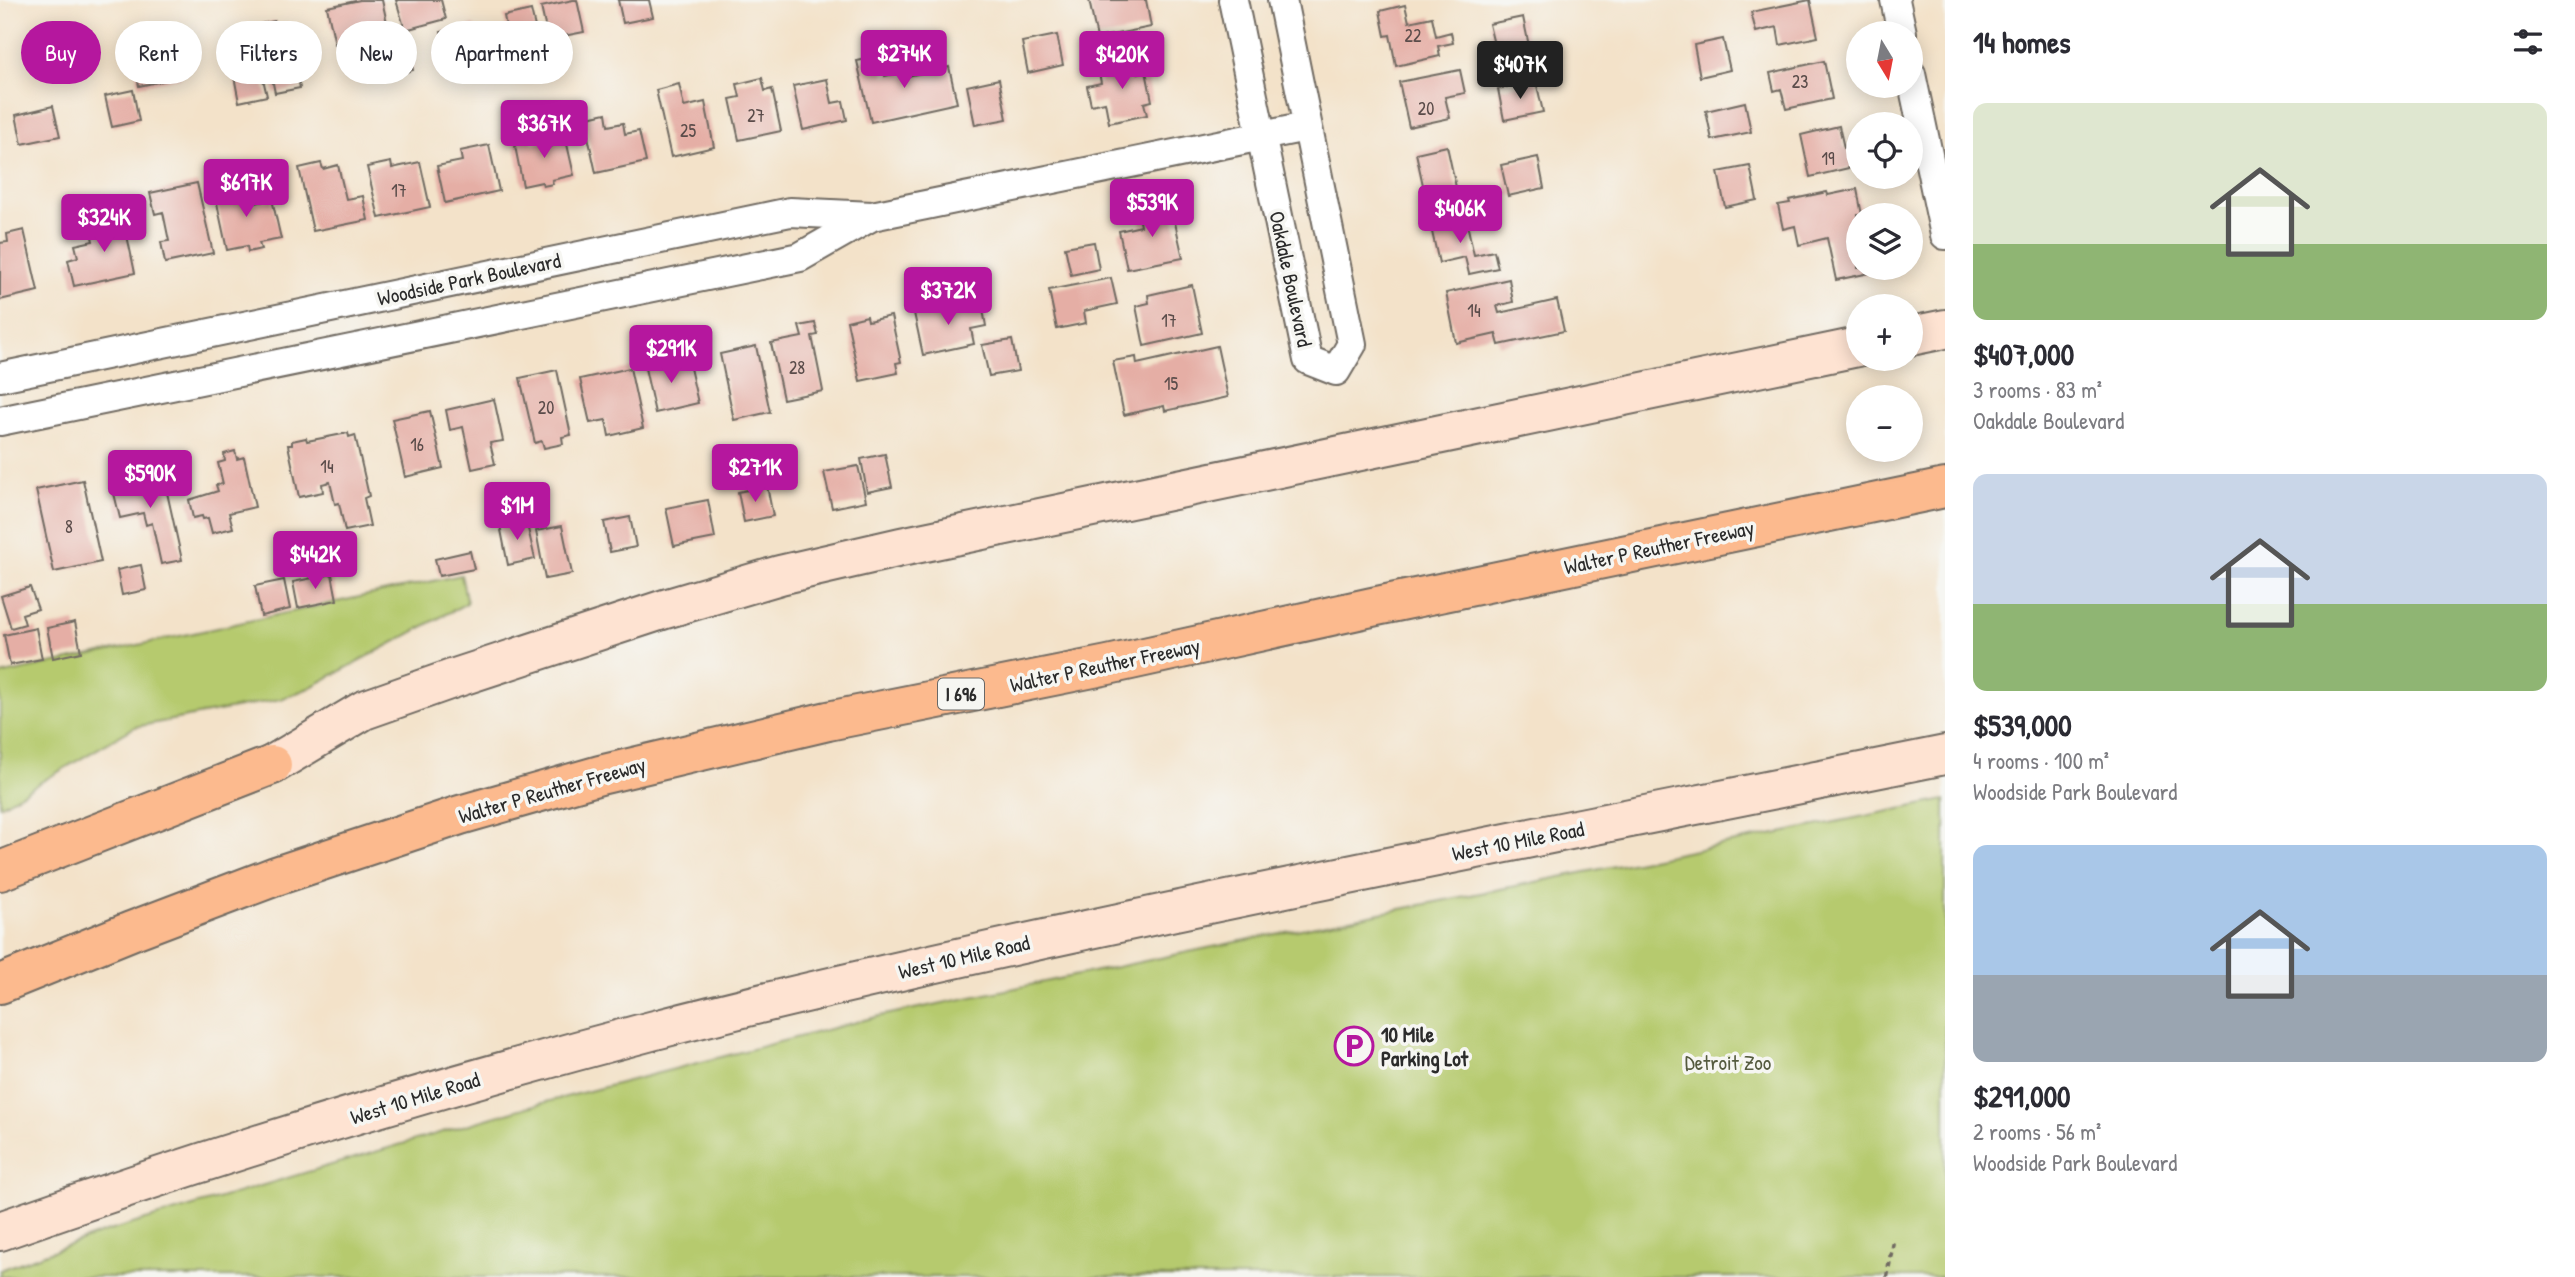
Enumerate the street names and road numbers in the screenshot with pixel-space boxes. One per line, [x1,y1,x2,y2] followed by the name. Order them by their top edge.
[1262,208,1320,350] street label: Oakdale Boulevard
[375,245,563,313] street label: Woodside Park Boulevard
[1561,513,1757,581] street label: Walter P Reuther Freeway
[1007,631,1203,699] street label: Walter P Reuther Freeway
[938,678,984,709] road number: I 696
[455,749,649,831] street label: Walter P Reuther Freeway
[1450,814,1586,868] street label: West 10 Mile Road
[896,928,1032,986] street label: West 10 Mile Road
[347,1065,483,1131] street label: West 10 Mile Road

